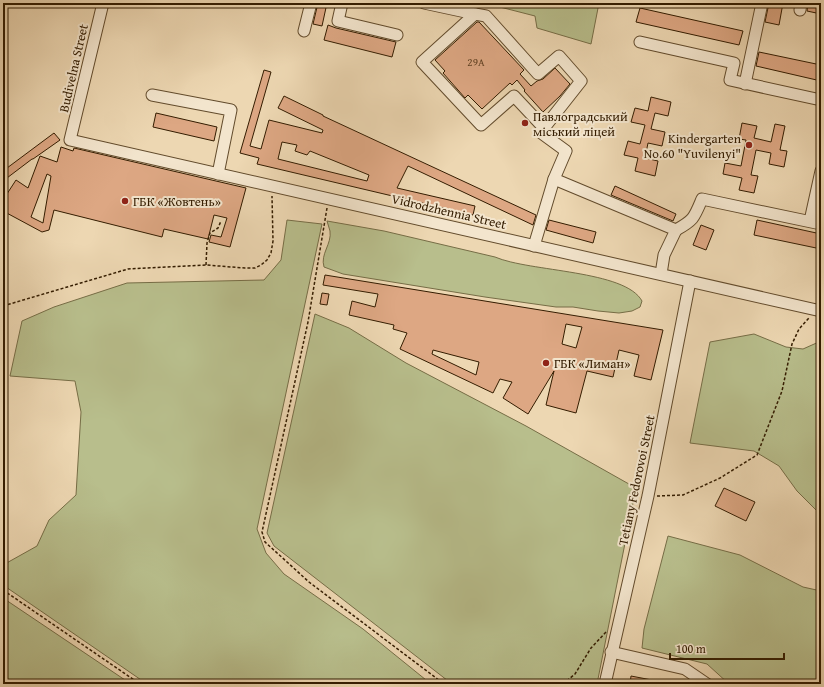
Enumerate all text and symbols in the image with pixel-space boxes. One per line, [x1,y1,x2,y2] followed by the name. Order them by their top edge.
[54,22,93,114] street label: Budivelna Street
[467,54,485,70] house number: 29А
[533,107,628,141] place label: Павлоградський міський ліцей
[520,118,530,128] marker: Павлоградський міський ліцей
[644,129,742,163] place label: Kindergarten No.60 "Yuvilenyi"
[744,140,754,150] marker: Kindergarten No.60 "Yuvilenyi"
[390,189,508,234] street label: Vidrodzhennia Street
[133,192,221,211] place label: ГБК «Жовтень»
[120,196,130,206] marker: ГБК «Жовтень»
[554,354,630,373] place label: ГБК «Лиман»
[541,358,551,368] marker: ГБК «Лиман»
[613,413,660,547] street label: Tetiany Fedorovoi Street
[670,635,784,661] scale bar
[676,640,706,657] text: 100 m

